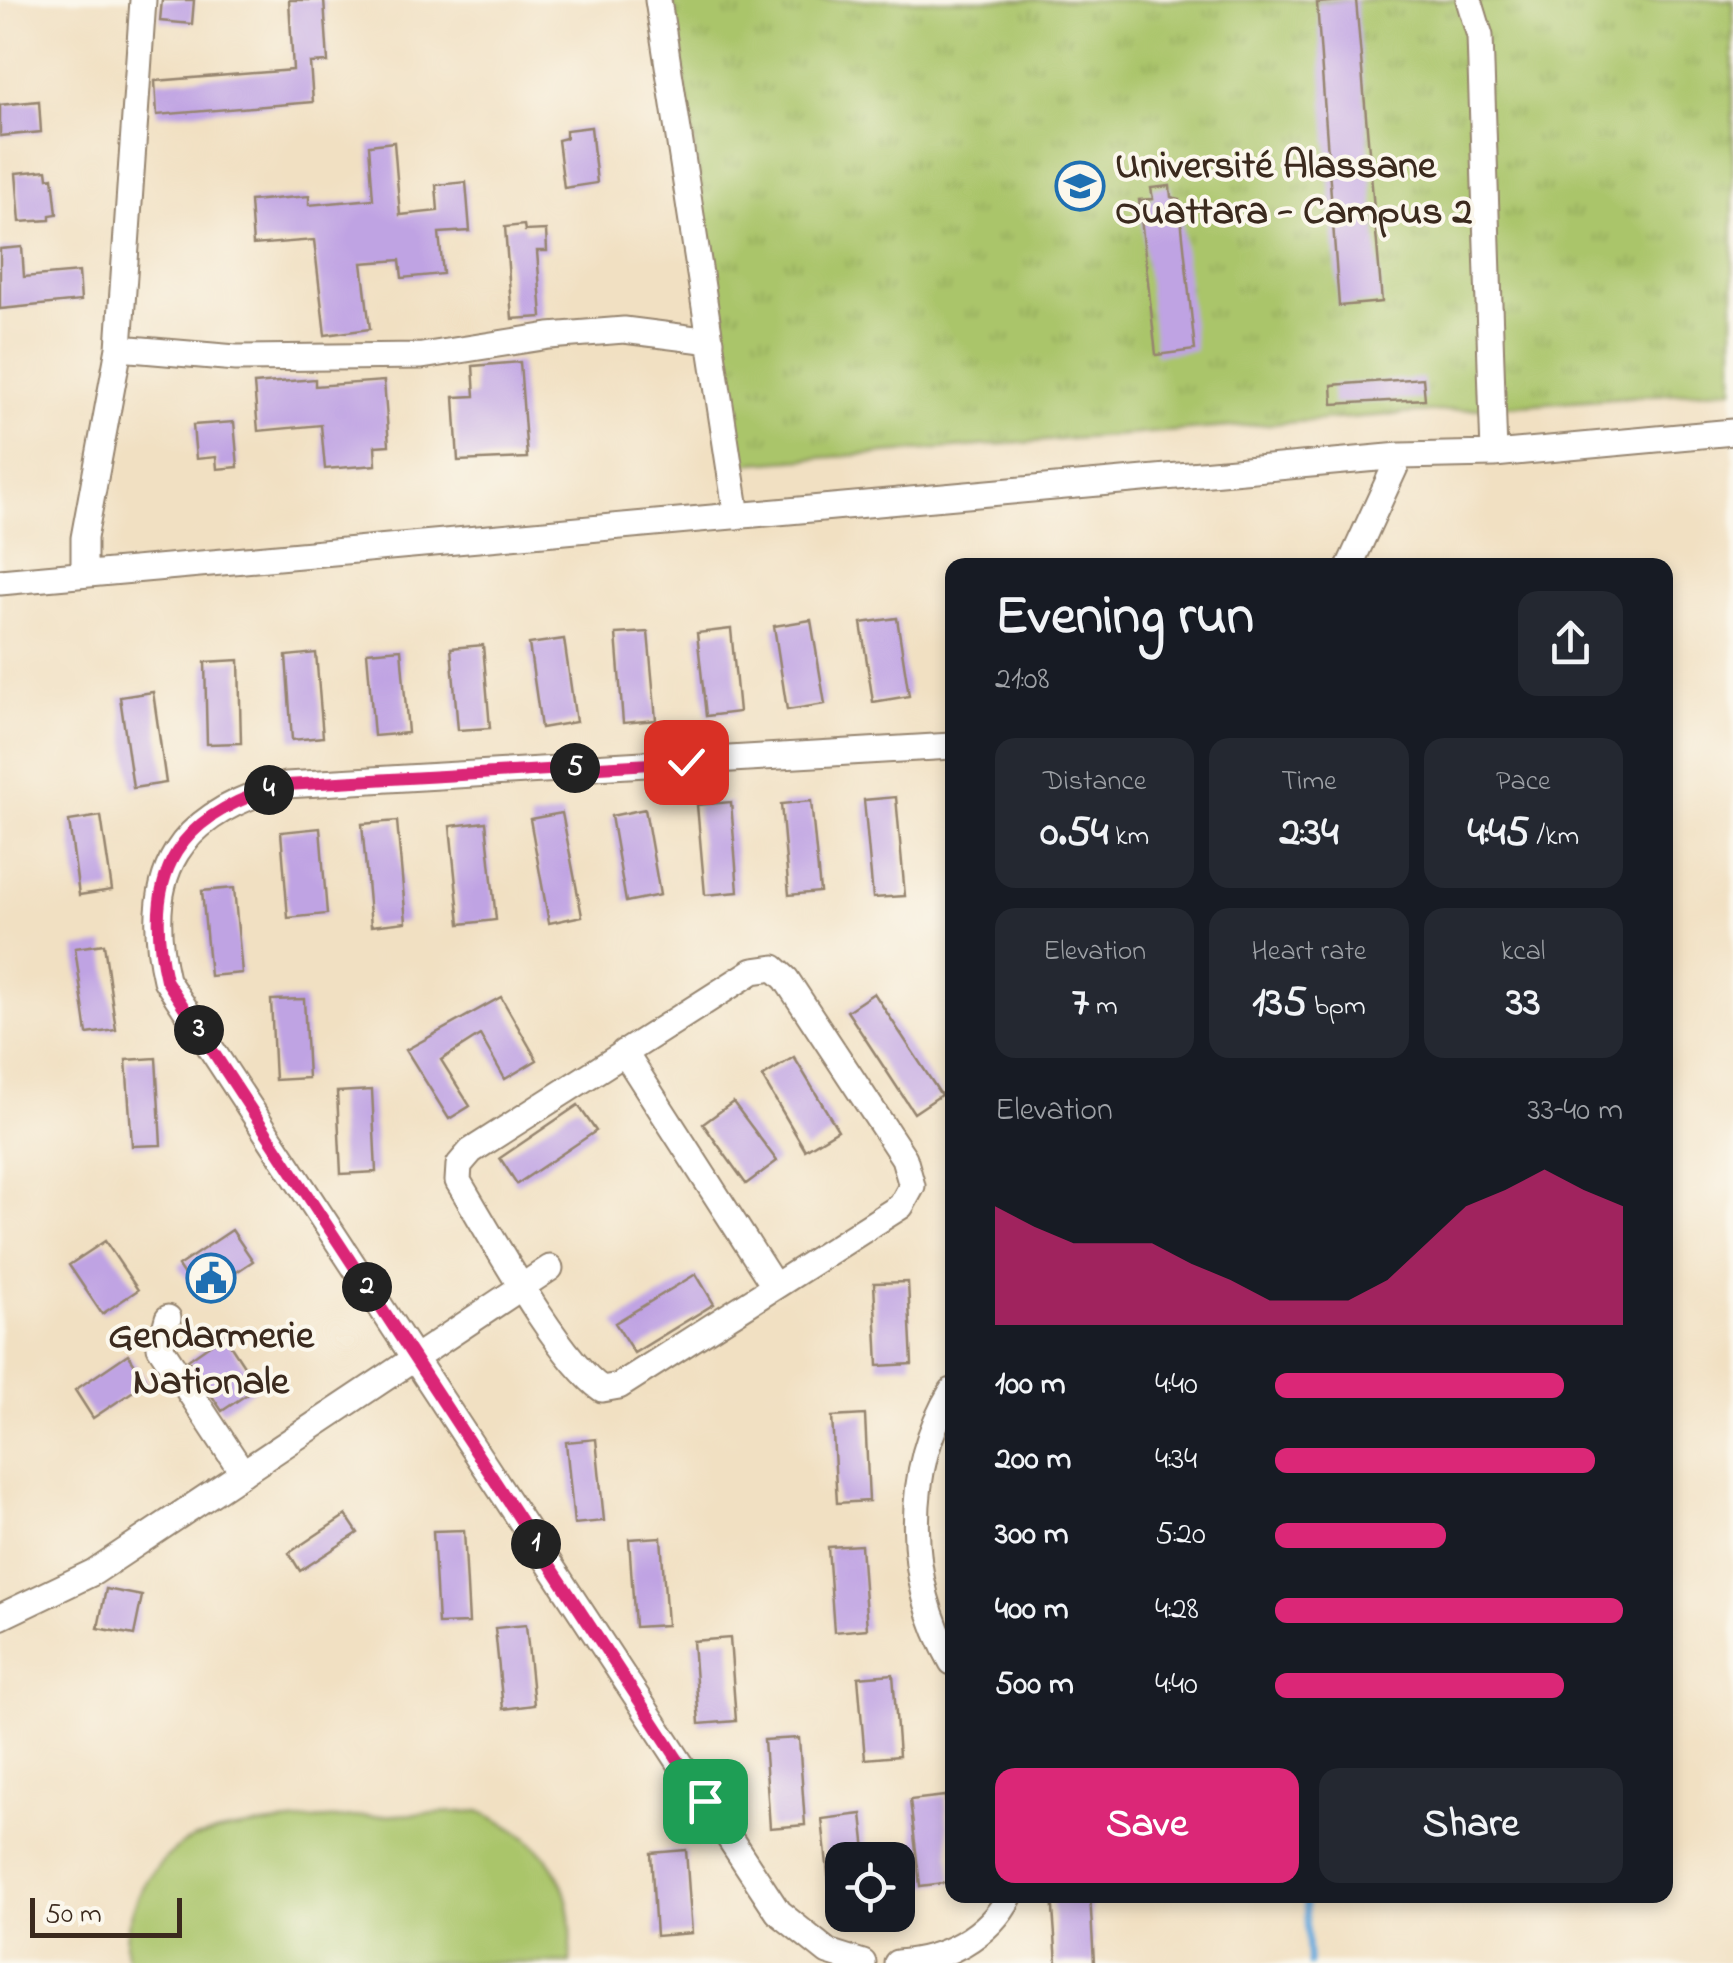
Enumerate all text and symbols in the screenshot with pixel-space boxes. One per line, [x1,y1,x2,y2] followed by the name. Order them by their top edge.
[1115,138,1473,243] place label: Université Alassane Ouattara - Campus 2
[1054,160,1106,212] school or university icon: Université Alassane Ouattara - Campus 2
[995,579,1254,659] text: Evening run
[1518,591,1623,696] button: share
[995,657,1050,704] text: 21:08
[644,720,729,805] pin
[659,735,714,790] icon: check
[550,743,600,793] pin: 5
[567,747,583,788] text: 5
[1043,762,1146,803] text: Distance
[1281,762,1337,803] text: Time
[1496,762,1551,803] text: Pace
[244,765,294,815] pin: 4
[263,769,275,810] text: 4
[1040,803,1108,864] text: 0.54
[1279,803,1339,864] text: 2:34
[1467,803,1530,864] text: 4:45
[1108,817,1149,858] text: km
[1530,817,1579,858] text: /km
[1043,932,1146,973] text: Elevation
[1252,932,1366,973] text: Heart rate
[1501,932,1546,973] text: kcal
[1072,973,1089,1034] text: 7
[1252,973,1307,1034] text: 135
[1506,973,1541,1034] text: 33
[1089,987,1118,1028] text: m
[1307,987,1366,1028] text: bpm
[174,1005,224,1055] pin: 3
[193,1009,205,1050] text: 3
[995,1088,1113,1135] text: Elevation
[1528,1088,1623,1135] text: 33–40 m
[185,1252,237,1304] public building icon: Gendarmerie Nationale
[342,1262,392,1312] pin: 2
[360,1266,374,1307] text: 2
[108,1308,315,1413] place label: Gendarmerie Nationale
[995,1362,1066,1409] text: 100 m
[1155,1362,1198,1409] text: 4:40
[995,1437,1071,1484] text: 200 m
[1155,1437,1197,1484] text: 4:34
[995,1512,1069,1559] text: 300 m
[1155,1512,1206,1559] text: 5:20
[511,1519,561,1569] pin: 1
[532,1523,540,1564] text: 1
[995,1587,1069,1634] text: 400 m
[1155,1587,1199,1634] text: 4:28
[995,1662,1074,1709] text: 500 m
[1155,1662,1198,1709] text: 4:40
[663,1759,748,1844] pin
[995,1768,1299,1883] button: Save
[1319,1768,1623,1883] button: Share
[678,1774,733,1829] icon: arrive
[825,1842,915,1932] map controls
[825,1842,915,1932] button: locate
[30,1893,182,1938] scale bar
[45,1895,102,1936] text: 50 m

